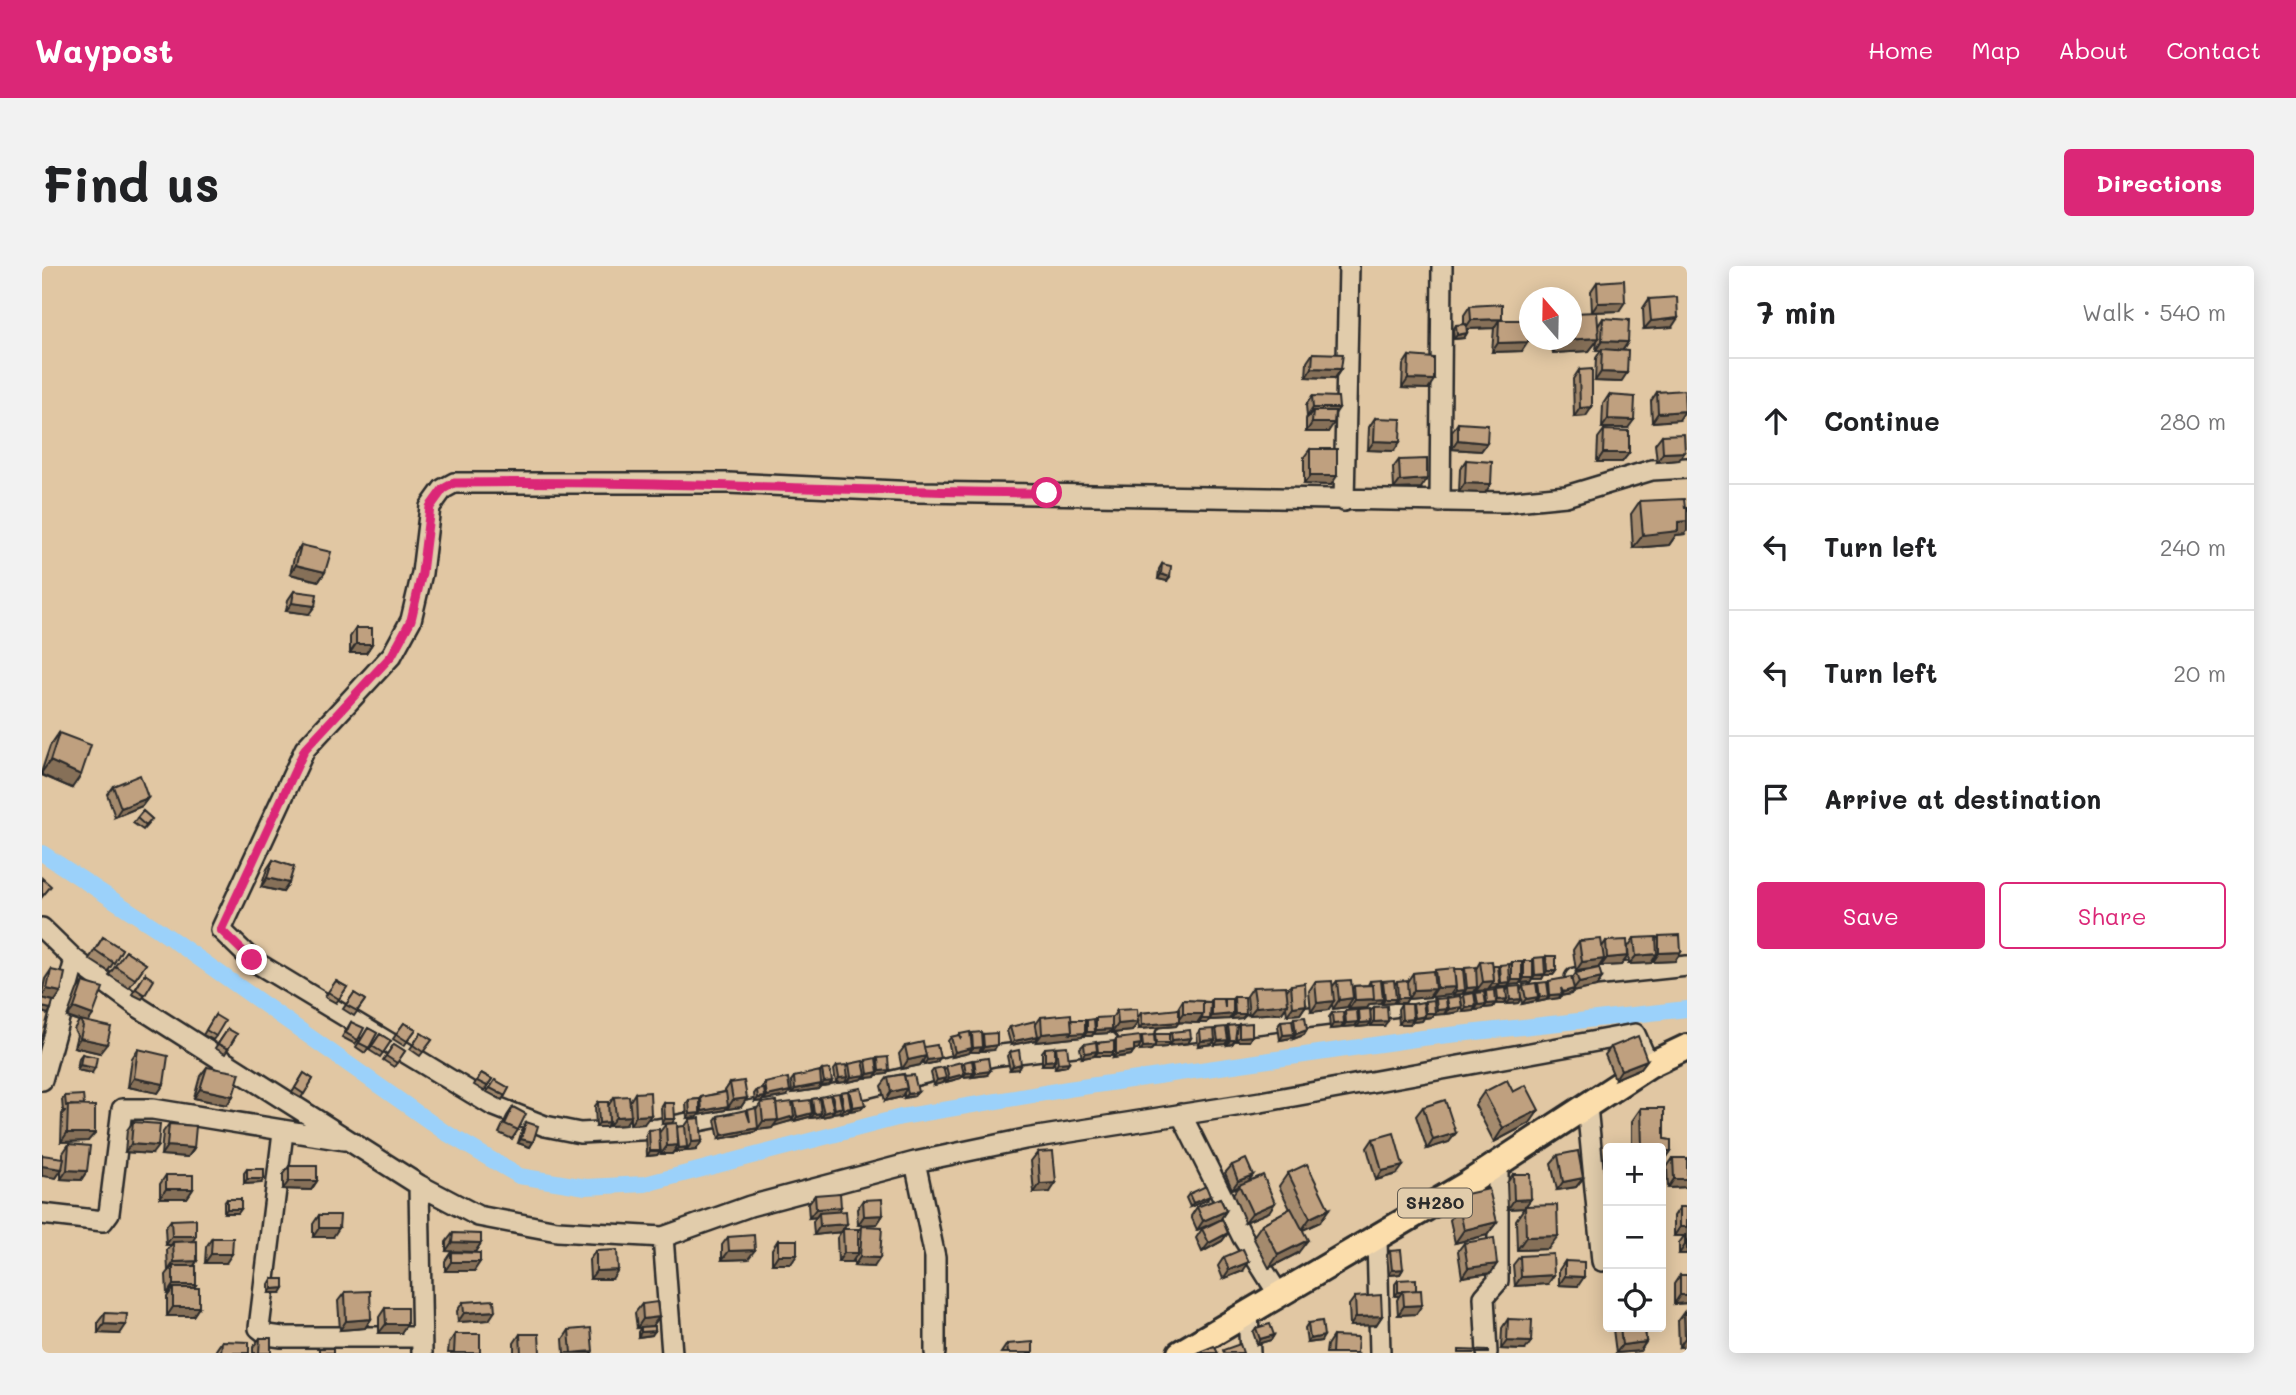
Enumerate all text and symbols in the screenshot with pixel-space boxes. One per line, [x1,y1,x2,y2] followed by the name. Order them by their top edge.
[35,28,173,71] text: Waypost
[1868,34,1933,65] text: Home
[1971,34,2020,65] text: Map
[2058,34,2128,65] text: About
[2166,34,2261,65] text: Contact
[2064,149,2254,216] button: Directions
[42,151,220,214] text: Find us
[1519,287,1582,350] north arrow
[1757,292,1836,332] text: 7 min
[2082,297,2226,327] text: Walk · 540 m
[1757,402,1795,440] icon: ahead
[1824,404,1940,438] text: Continue
[2159,406,2226,436] text: 280 m
[1031,477,1062,508] route start
[1757,528,1795,566] icon: left
[1824,530,1937,564] text: Turn left
[2160,532,2226,562] text: 240 m
[1757,654,1795,692] icon: left
[1824,656,1937,690] text: Turn left
[2173,658,2226,688] text: 20 m
[1757,780,1795,818] icon: arrive
[1824,782,2101,816] text: Arrive at destination
[1757,882,1985,949] button: Save
[1999,882,2226,949] button: Share
[236,944,267,975] route end
[1603,1143,1666,1332] map controls
[1603,1143,1666,1206] button: +
[1398,1188,1472,1218] road number: SH280
[1603,1206,1666,1269] button: −
[1603,1269,1666,1332] button: locate

